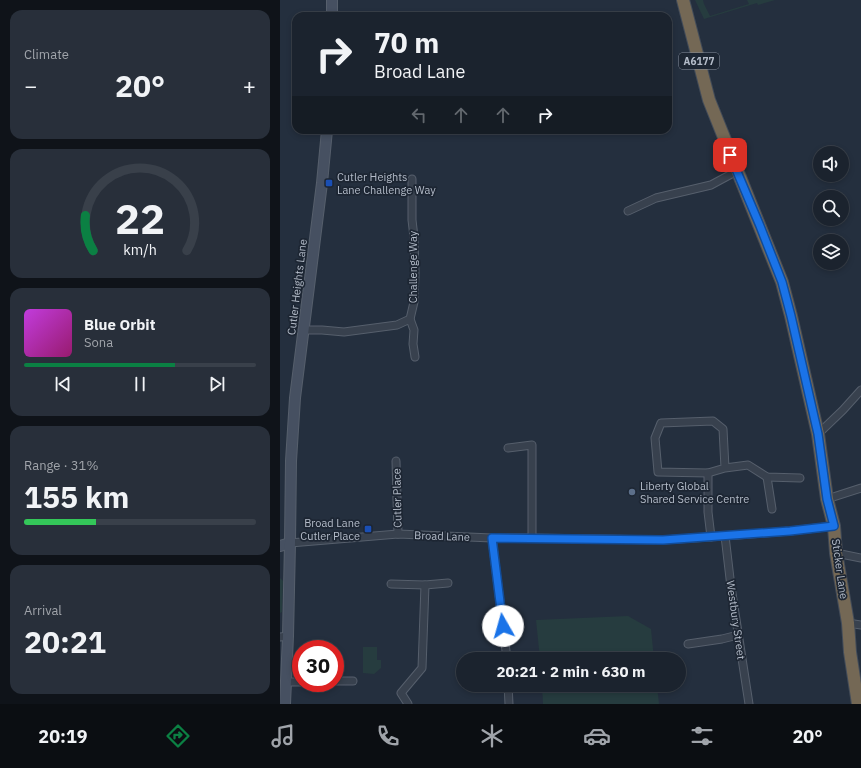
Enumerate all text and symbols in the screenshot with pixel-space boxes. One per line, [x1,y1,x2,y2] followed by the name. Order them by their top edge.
[374,24,439,61] text: 70 m
[308,28,360,80] icon: right
[24,46,69,63] text: Climate
[679,53,719,69] road number: A6177
[374,60,465,83] text: Broad Lane
[115,66,165,105] text: 20°
[24,71,37,100] text: −
[243,71,256,100] text: +
[408,104,430,126] icon: left
[450,104,472,126] icon: ahead
[492,104,514,126] icon: ahead
[534,104,556,126] icon: right
[713,138,747,172] pin
[719,144,741,166] icon: arrive
[813,146,849,270] map controls
[813,146,849,182] button: sound
[337,170,436,197] place label: Cutler Heights Lane Challenge Way
[324,178,334,188] marker: Cutler Heights Lane Challenge Way
[813,190,849,226] button: search
[115,191,165,245] text: 22
[406,230,420,303] street label: Challenge Way
[813,234,849,270] button: layers
[284,238,310,336] street label: Cutler Heights Lane
[123,240,157,259] text: km/h
[84,315,155,334] text: Blue Orbit
[84,334,113,351] text: Sona
[52,373,74,395] icon: previous
[129,373,151,395] icon: pause
[206,373,228,395] icon: next
[24,457,98,474] text: Range · 31%
[389,468,405,528] street label: Cutler Place
[24,477,129,516] text: 155 km
[640,479,749,506] place label: Liberty Global Shared Service Centre
[627,487,637,497] marker: Liberty Global Shared Service Centre
[300,516,360,543] place label: Broad Lane Cutler Place
[363,524,373,534] marker: Broad Lane Cutler Place
[414,528,470,544] street label: Broad Lane
[829,538,851,600] street label: Sticker Lane
[724,579,749,661] street label: Westbury Street
[24,602,62,619] text: Arrival
[482,605,524,647] position arrow
[24,622,106,661] text: 20:21
[292,640,344,692] speed limit sign: 30
[497,662,645,681] text: 20:21 · 2 min · 630 m
[164,722,192,750] icon: directions
[269,722,297,750] icon: music
[374,722,402,750] icon: phone
[478,722,506,750] icon: climate
[583,722,611,750] icon: car
[688,722,716,750] icon: filters
[38,725,88,748] text: 20:19
[793,725,823,748] text: 20°

